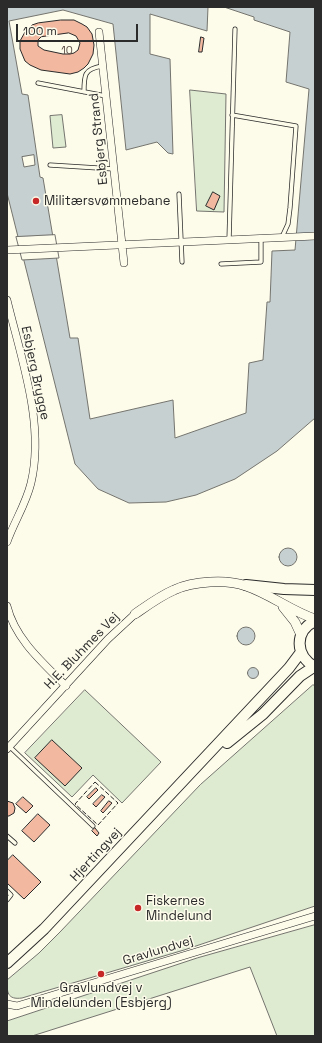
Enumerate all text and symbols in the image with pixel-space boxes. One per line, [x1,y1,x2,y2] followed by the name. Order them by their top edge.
[18,16,140,42] scale bar
[23,23,57,39] text: 100 m
[61,44,73,58] house number: 10
[86,92,112,186] street label: Esbjerg Strand
[44,193,170,209] place label: Militærsvømmebane
[31,196,41,206] marker: Militærsvømmebane
[17,325,53,421] street label: Esbjerg Brygge
[41,609,123,693] street label: H.E. Bluhmes Vej
[67,825,125,885] street label: Hjertingvej
[146,893,212,924] place label: Fiskernes Mindelund
[133,903,143,913] marker: Fiskernes Mindelund
[121,933,195,969] street label: Gravlundvej
[96,969,106,979] marker: Gravlundvej v Mindelunden (Esbjerg)
[30,980,172,1011] place label: Gravlundvej v Mindelunden (Esbjerg)

